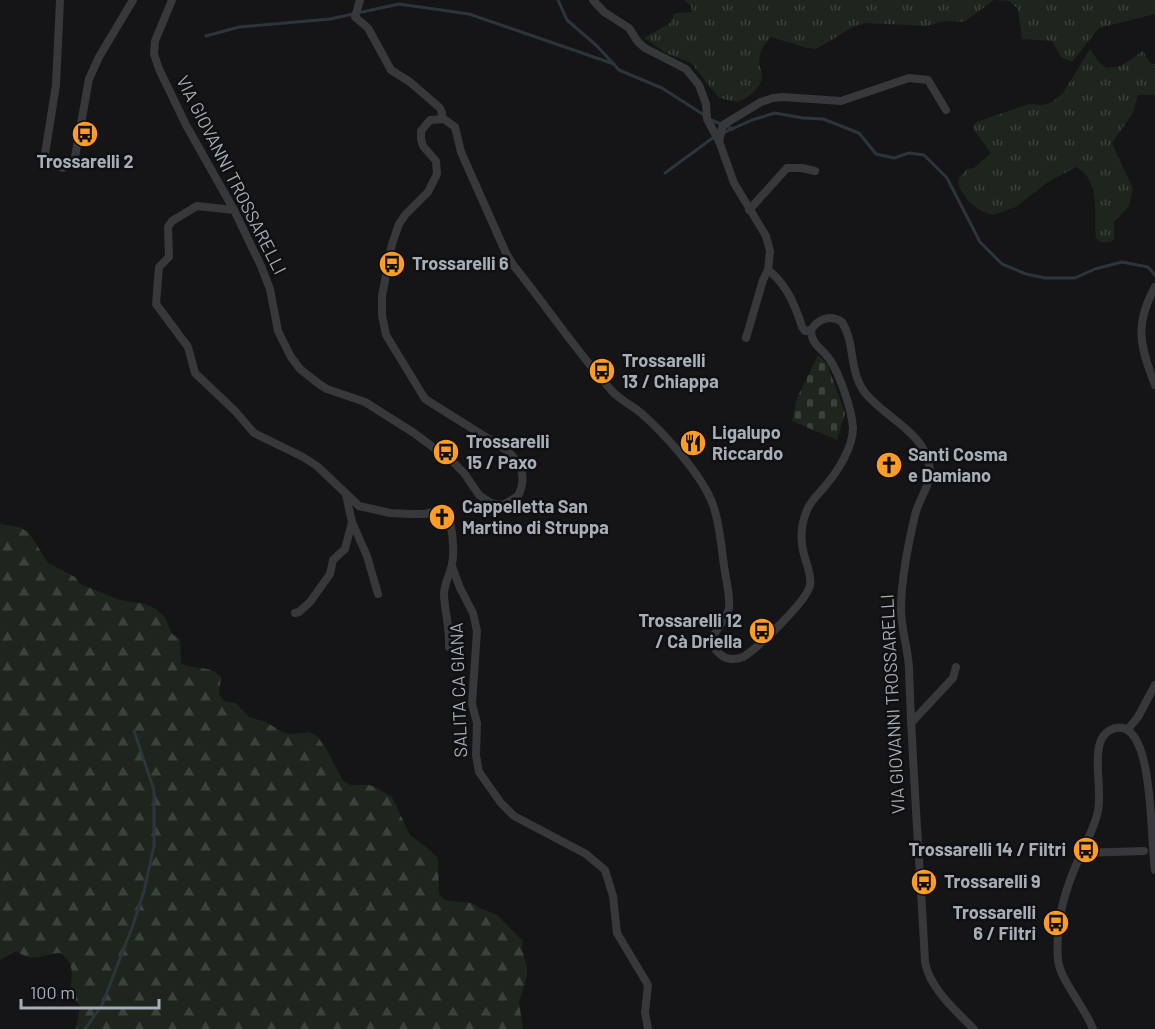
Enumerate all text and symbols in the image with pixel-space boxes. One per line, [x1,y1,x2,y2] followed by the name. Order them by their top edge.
[172,71,292,278] street label: VIA GIOVANNI TROSSARELLI
[70,119,100,149] bus stop icon: Trossarelli 2
[36,150,134,172] place label: Trossarelli 2
[377,249,407,279] bus stop icon: Trossarelli 6
[412,252,509,274] place label: Trossarelli 6
[622,349,719,392] place label: Trossarelli 13 / Chiappa
[587,356,617,386] bus stop icon: Trossarelli 13 / Chiappa
[712,421,783,464] place label: Ligalupo Riccardo
[678,428,708,458] restaurant icon: Ligalupo Riccardo
[466,430,550,473] place label: Trossarelli 15 / Paxo
[431,437,461,467] bus stop icon: Trossarelli 15 / Paxo
[908,443,1008,486] place label: Santi Cosma e Damiano
[874,450,904,480] church icon: Santi Cosma e Damiano
[462,495,609,538] place label: Cappelletta San Martino di Struppa
[427,502,457,532] church icon: Cappelletta San Martino di Struppa
[875,594,909,815] street label: VIA GIOVANNI TROSSARELLI
[638,609,742,652] place label: Trossarelli 12 / Cà Driella
[747,616,777,646] bus stop icon: Trossarelli 12 / Cà Driella
[445,622,471,758] street label: SALITA CA GIANA
[1071,835,1101,865] bus stop icon: Trossarelli 14 / Filtri
[909,838,1066,860] place label: Trossarelli 14 / Filtri
[909,867,939,897] bus stop icon: Trossarelli 9
[944,870,1041,892] place label: Trossarelli 9
[952,901,1036,944] place label: Trossarelli 6 / Filtri
[1041,908,1071,938] bus stop icon: Trossarelli 6 / Filtri
[21,972,159,1010] scale bar
[30,981,75,1003] text: 100 m

